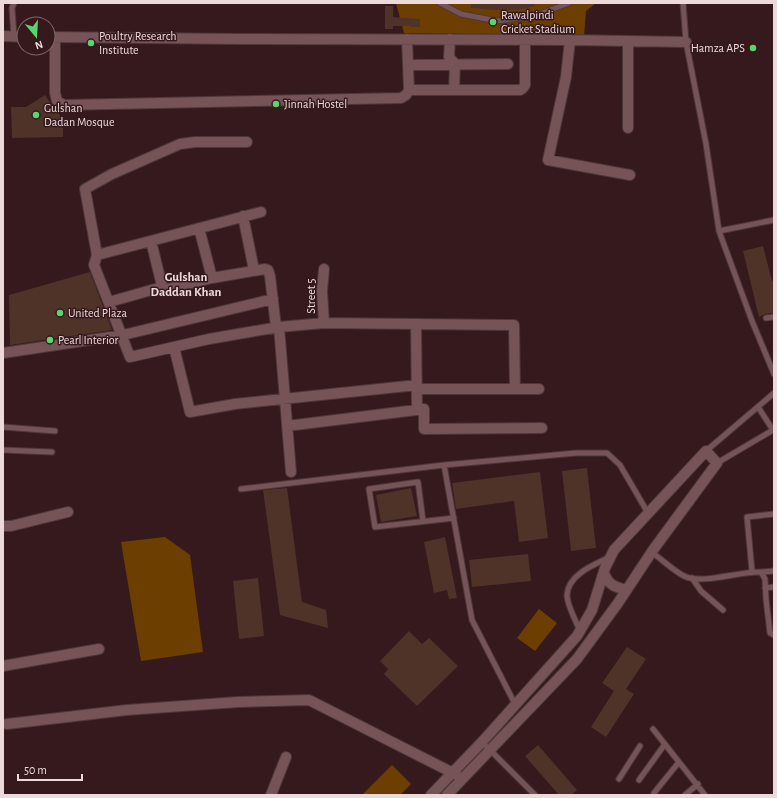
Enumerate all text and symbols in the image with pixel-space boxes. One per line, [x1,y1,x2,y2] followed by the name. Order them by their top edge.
[501,9,575,35] place label: Rawalpindi Cricket Stadium
[16,16,56,56] north arrow
[488,17,498,27] marker: Rawalpindi Cricket Stadium
[99,30,177,56] place label: Poultry Research Institute
[86,38,96,48] marker: Poultry Research Institute
[34,39,44,51] text: N
[691,42,745,54] place label: Hamza APS
[748,43,758,53] marker: Hamza APS
[284,98,347,110] place label: Jinnah Hostel
[271,99,281,109] marker: Jinnah Hostel
[44,102,114,128] place label: Gulshan Dadan Mosque
[31,110,41,120] marker: Gulshan Dadan Mosque
[151,271,222,299] district label: Gulshan Daddan Khan
[305,278,317,314] street label: Street 5
[68,307,127,319] place label: United Plaza
[55,308,65,318] marker: United Plaza
[58,334,119,346] place label: Pearl Interior
[45,335,55,345] marker: Pearl Interior
[18,756,82,782] scale bar
[24,764,47,776] text: 50 m

